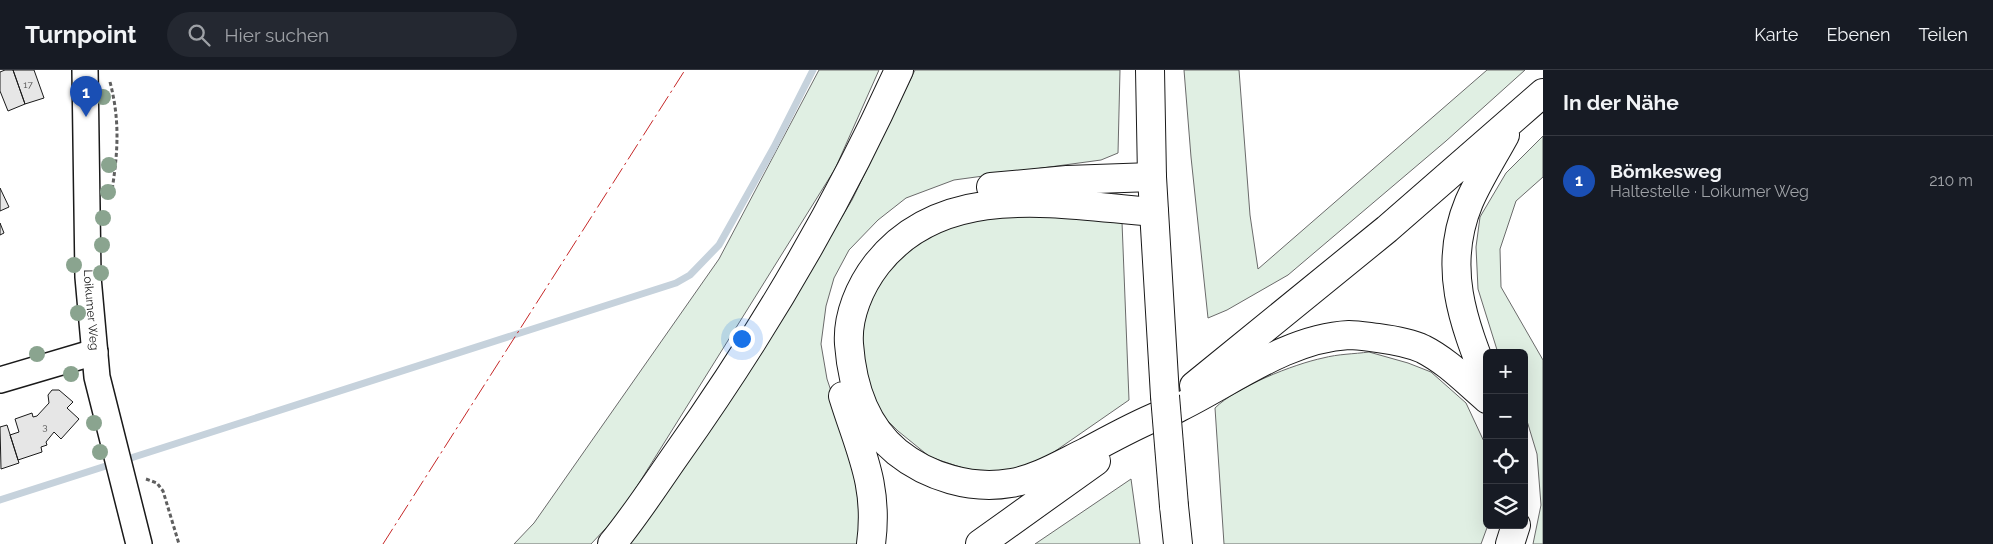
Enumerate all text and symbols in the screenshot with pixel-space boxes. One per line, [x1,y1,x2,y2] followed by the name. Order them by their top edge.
[167,12,517,57] search box
[25,20,137,49] text: Turnpoint
[185,21,213,49] icon: search
[225,24,329,46] text: Hier suchen
[1754,24,1798,45] text: Karte
[1826,24,1891,45] text: Ebenen
[1919,24,1968,45] text: Teilen
[70,76,102,117] pin: 1
[23,79,33,90] house number: 17
[1563,90,1679,115] text: In der Nähe
[1610,160,1722,182] text: Bömkesweg
[1575,171,1583,190] text: 1
[1929,171,1973,190] text: 210 m
[1610,182,1809,201] text: Haltestelle · Loikumer Weg
[81,269,102,351] street label: Loikumer Weg
[729,326,755,352] your location
[1483,349,1528,529] map controls
[1483,349,1528,394] button: +
[1483,394,1528,439] button: −
[42,421,48,432] house number: 3
[1483,439,1528,484] button: locate
[1483,484,1528,529] button: layers

